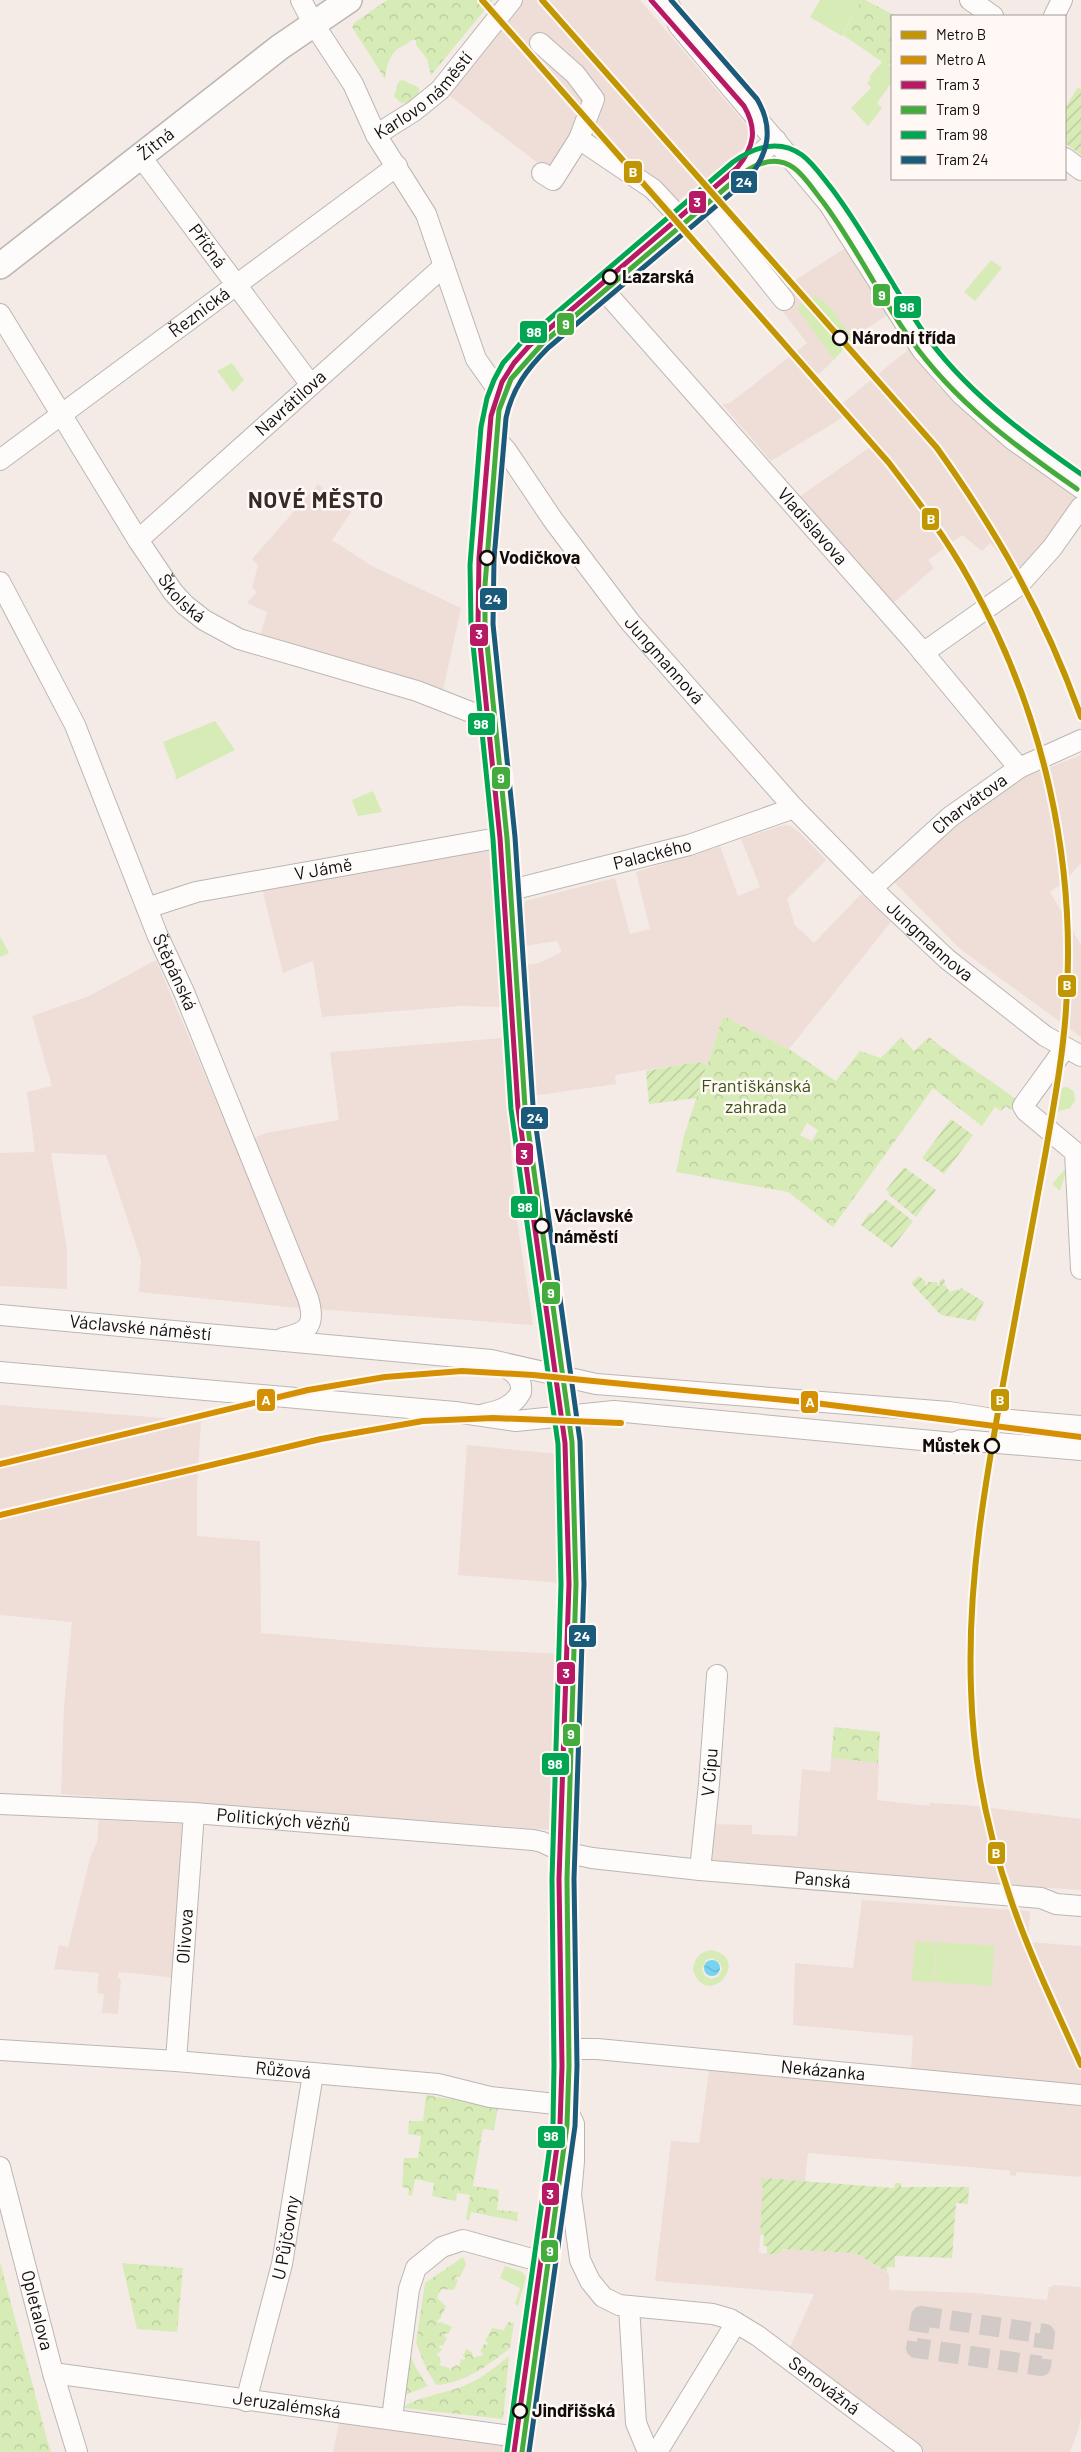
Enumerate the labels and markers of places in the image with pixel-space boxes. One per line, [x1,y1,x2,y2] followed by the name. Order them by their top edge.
[622,265,694,287] place label: Lazarská
[602,269,618,285] marker: Lazarská
[852,326,956,348] place label: Národní třída
[832,330,848,346] marker: Národní třída
[499,546,580,568] place label: Vodičkova
[479,550,495,566] marker: Vodičkova
[554,1204,633,1247] place label: Václavské náměstí
[534,1218,550,1234] marker: Václavské náměstí
[922,1434,980,1456] place label: Můstek
[984,1438,1000,1454] marker: Můstek
[532,2399,615,2421] place label: Jindřišská
[512,2403,528,2419] marker: Jindřišská

